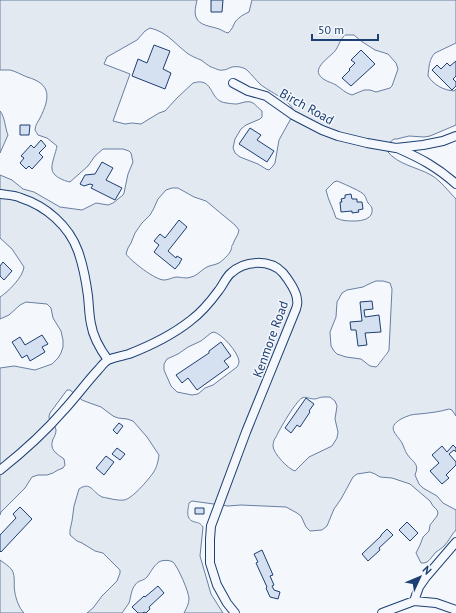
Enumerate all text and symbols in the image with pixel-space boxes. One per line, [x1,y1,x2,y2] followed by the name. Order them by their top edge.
[312,16,378,42] scale bar
[318,22,344,37] text: 50 m
[277,85,337,128] street label: Birch Road
[249,298,292,380] street label: Kenmore Road
[400,557,440,597] north arrow
[420,563,435,578] text: N

